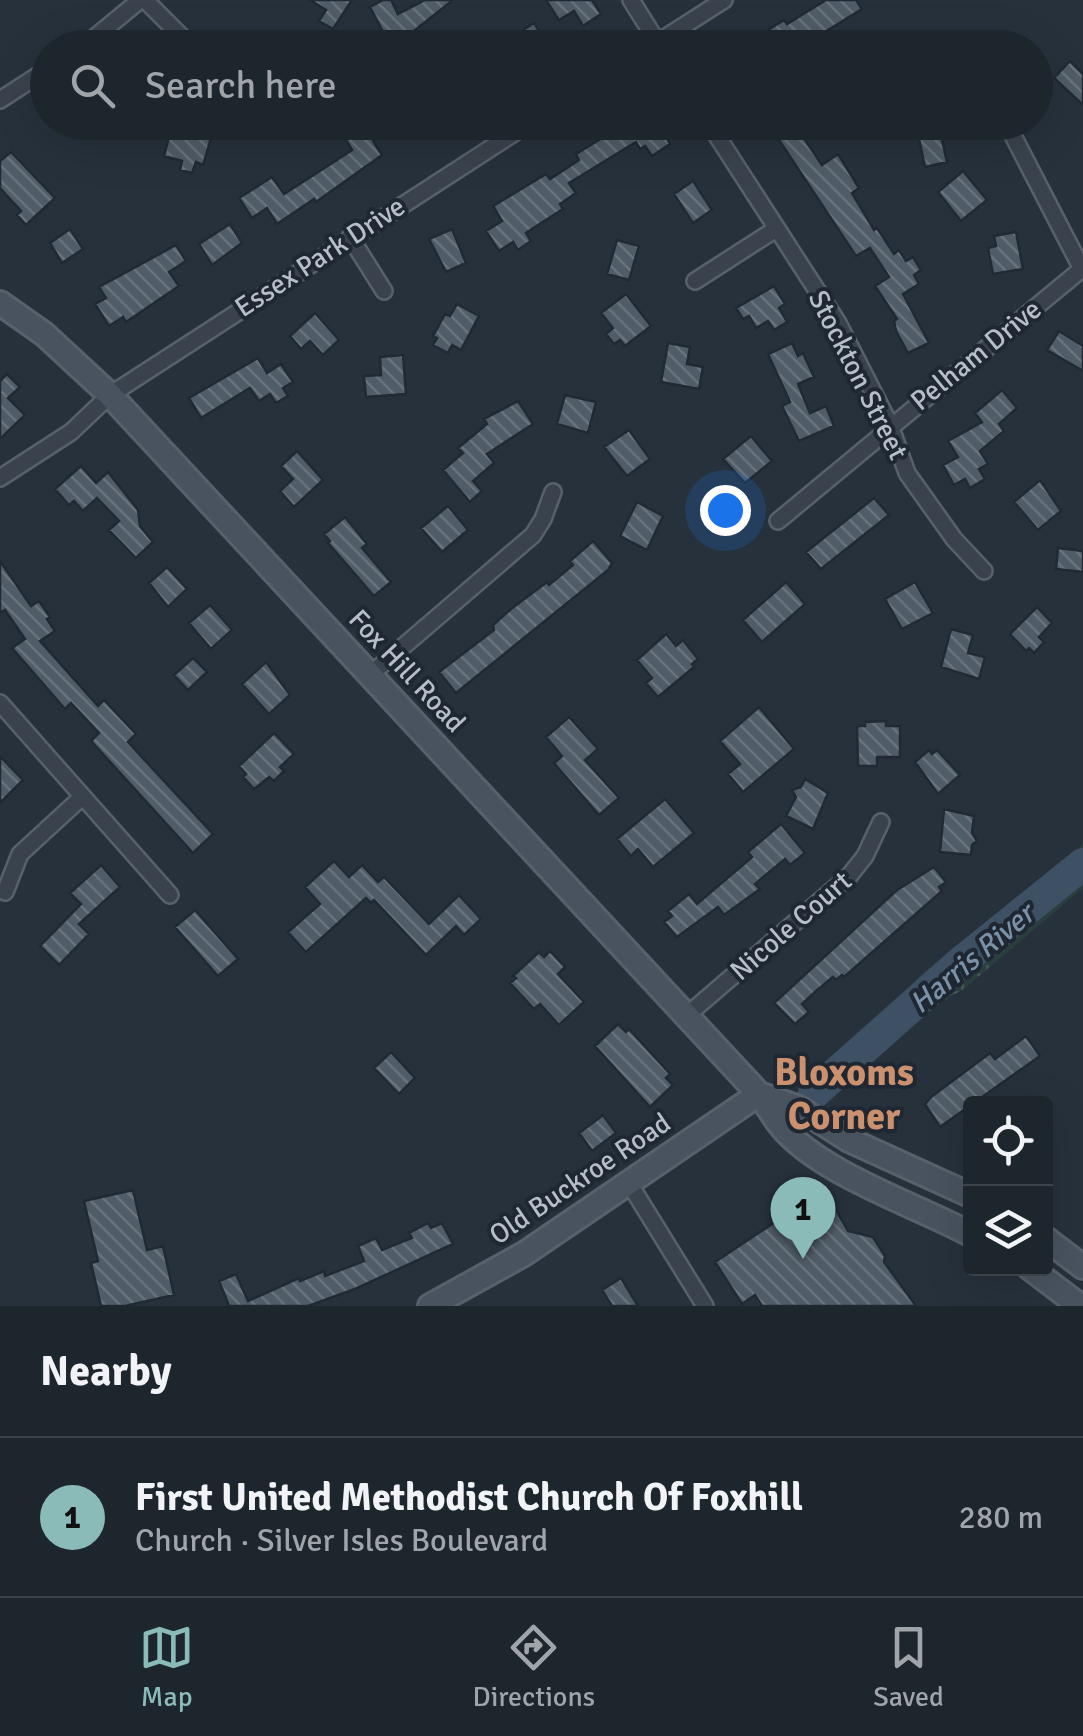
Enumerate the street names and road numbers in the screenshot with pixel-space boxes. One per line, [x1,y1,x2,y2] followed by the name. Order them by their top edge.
[229,189,411,325] street label: Essex Park Drive
[801,285,915,465] street label: Stockton Street
[904,292,1048,418] street label: Pelham Drive
[342,603,472,739] street label: Fox Hill Road
[723,864,859,988] street label: Nicole Court
[483,1106,677,1252] street label: Old Buckroe Road

